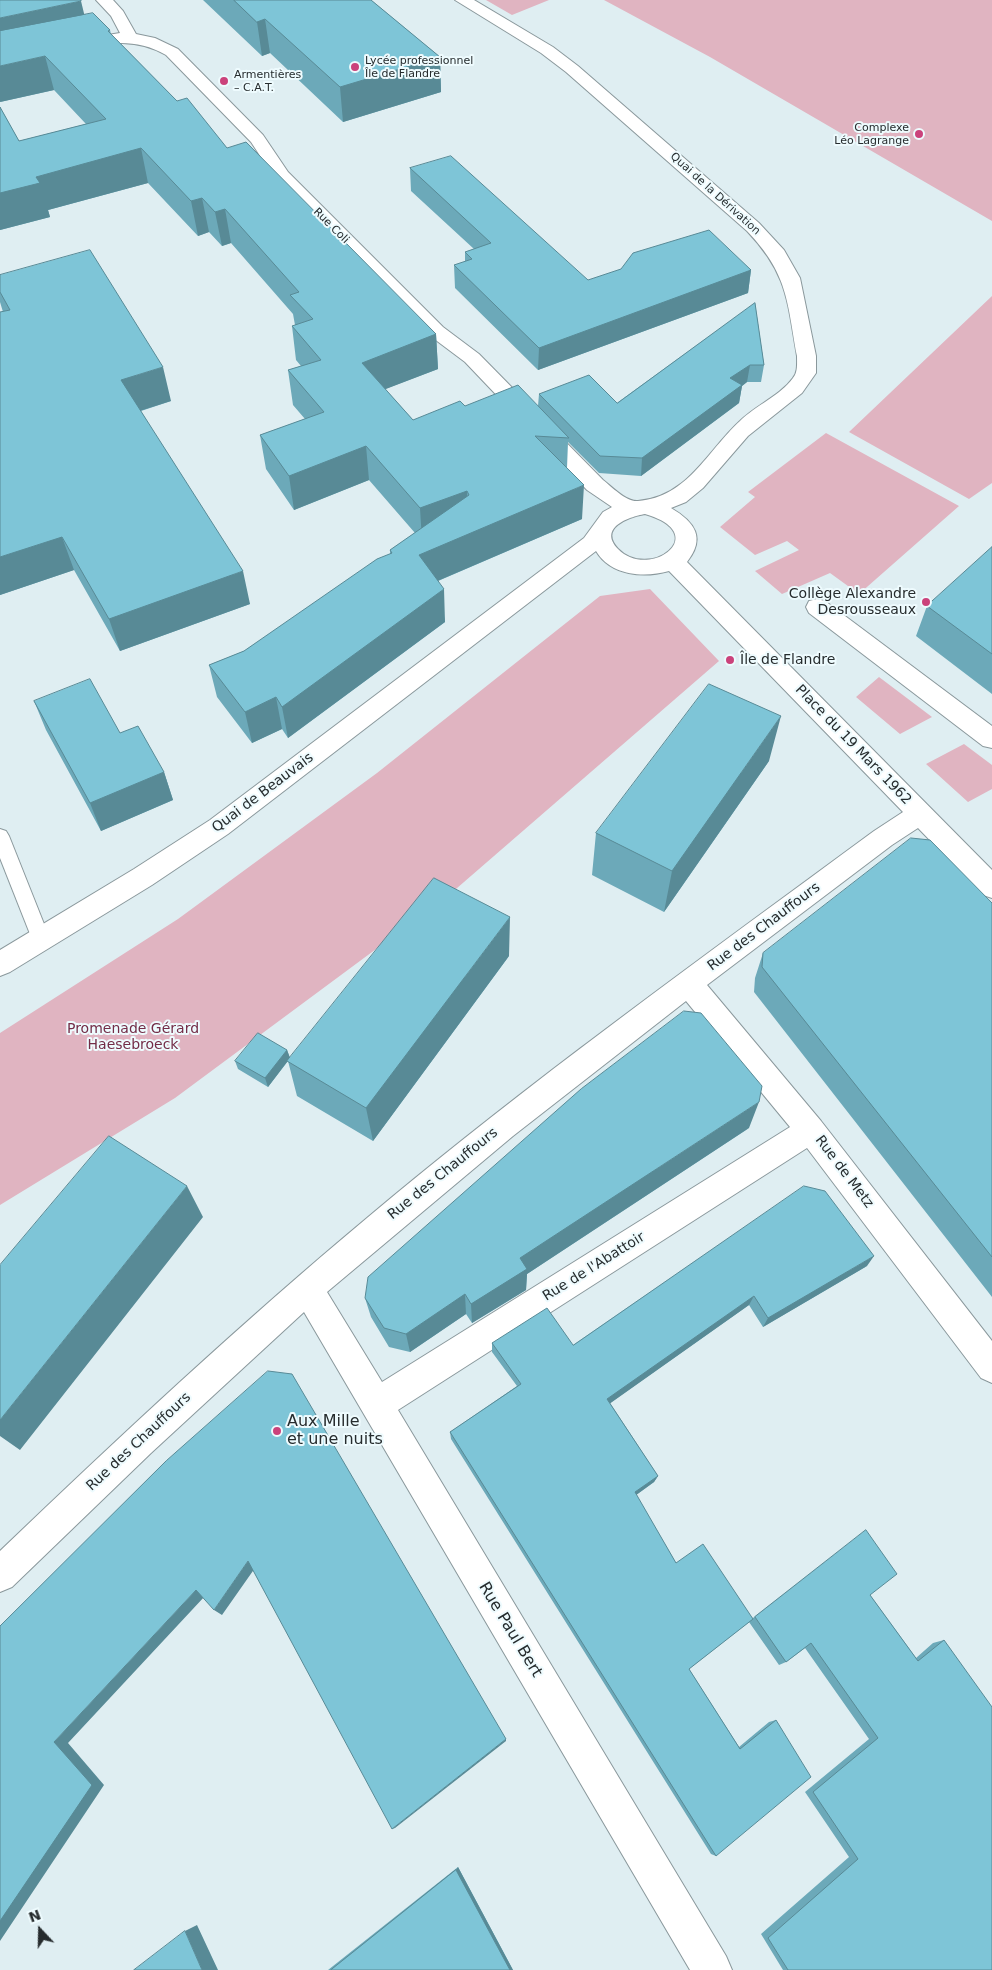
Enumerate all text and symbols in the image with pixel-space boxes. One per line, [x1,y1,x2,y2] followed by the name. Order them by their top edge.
[365,54,473,80] place label: Lycée professionnel Île de Flandre
[349,61,361,73] marker: Lycée professionnel Île de Flandre
[234,68,301,94] place label: Armentières – C.A.T.
[218,75,230,87] marker: Armentières – C.A.T.
[834,121,909,147] place label: Complexe Léo Lagrange
[913,128,925,140] marker: Complexe Léo Lagrange
[667,150,763,238] street label: Quai de la Dérivation
[310,205,352,247] street label: Rue Coli
[789,586,916,618] place label: Collège Alexandre Desrousseaux
[920,596,932,608] marker: Collège Alexandre Desrousseaux
[740,652,835,668] place label: Île de Flandre
[724,654,736,666] marker: Île de Flandre
[791,682,915,808] street label: Place du 19 Mars 1962
[209,749,317,837] street label: Quai de Beauvais
[704,879,824,975] street label: Rue des Chauffours
[67,1021,199,1054] park label: Promenade Gérard Haesebroeck
[385,1125,501,1223] street label: Rue des Chauffours
[811,1132,877,1212] street label: Rue de Metz
[540,1229,648,1305] street label: Rue de l'Abattoir
[83,1389,195,1495] street label: Rue des Chauffours
[287,1412,383,1450] place label: Aux Mille et une nuits
[271,1425,283,1437] marker: Aux Mille et une nuits
[474,1579,546,1681] street label: Rue Paul Bert
[15,1905,65,1955] north arrow
[26,1906,43,1926] text: N

